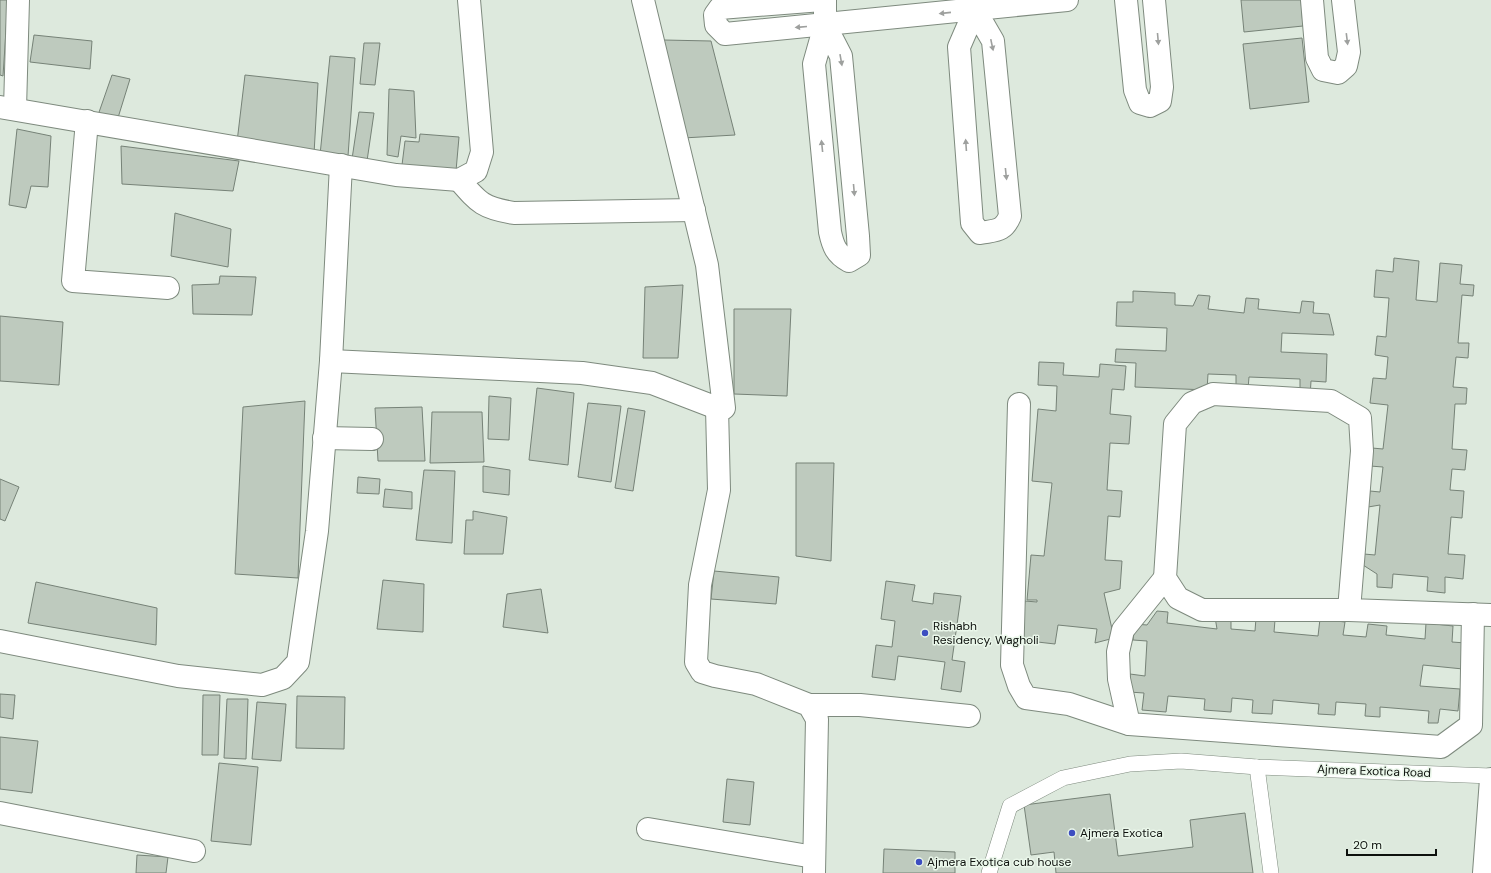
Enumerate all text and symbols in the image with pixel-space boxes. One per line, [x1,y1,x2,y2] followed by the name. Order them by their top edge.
[939,10,951,16] one-way arrow
[795,24,807,31] one-way arrow
[1154,33,1161,45] one-way arrow
[1344,33,1350,45] one-way arrow
[990,38,996,51] one-way arrow
[838,54,844,67] one-way arrow
[963,139,970,151] one-way arrow
[818,140,825,152] one-way arrow
[1003,168,1009,180] one-way arrow
[850,184,857,196] one-way arrow
[933,618,1039,648] place label: Rishabh Residency, Wagholi
[920,628,930,638] marker: Rishabh Residency, Wagholi
[1317,761,1431,781] street label: Ajmera Exotica Road
[1080,825,1163,841] place label: Ajmera Exotica
[1067,828,1077,838] marker: Ajmera Exotica
[1347,831,1436,857] scale bar
[1353,837,1382,853] text: 20 m
[927,854,1071,870] place label: Ajmera Exotica cub house
[914,857,924,867] marker: Ajmera Exotica cub house

